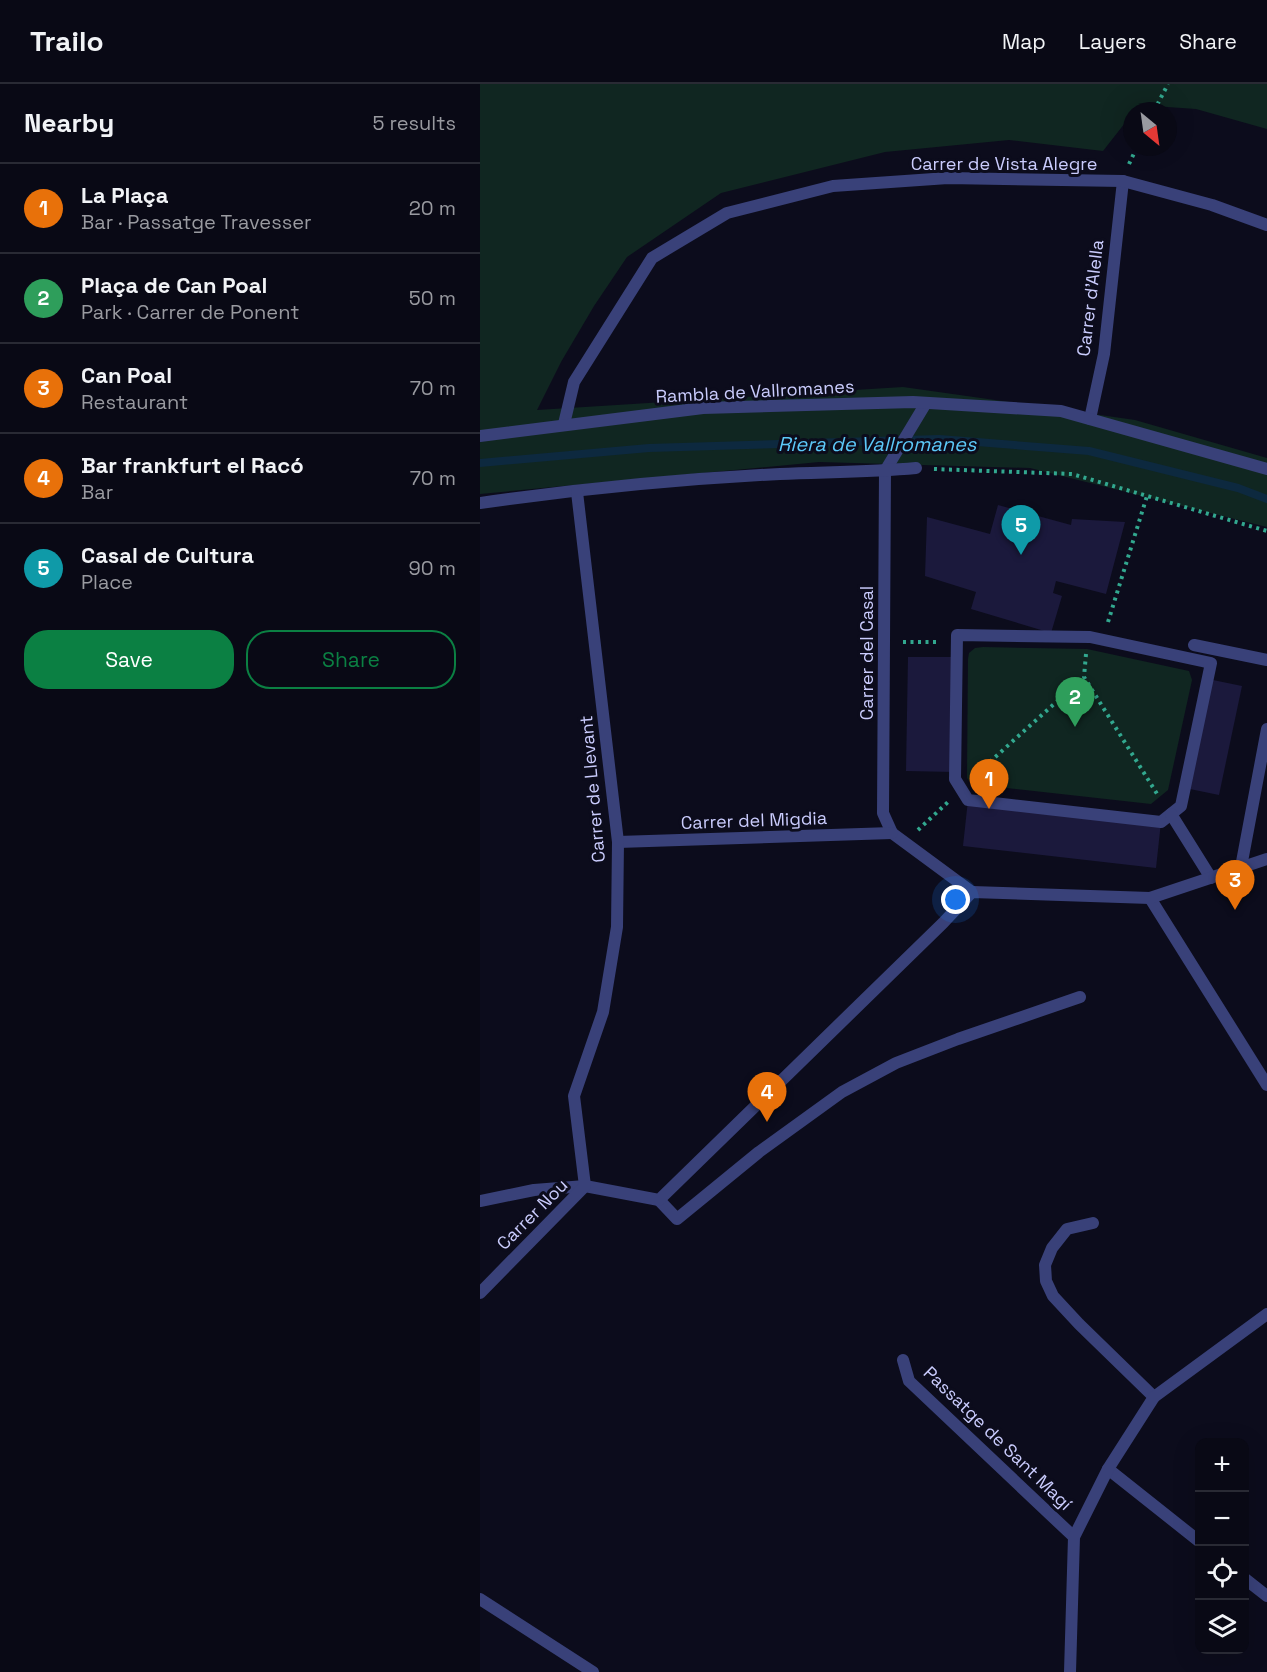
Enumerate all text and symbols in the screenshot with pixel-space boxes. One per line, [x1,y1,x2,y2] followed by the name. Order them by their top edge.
[30,23,104,59] text: Trailo
[1002,28,1046,55] text: Map
[1079,28,1146,55] text: Layers
[1179,28,1237,55] text: Share
[1123,102,1177,156] north arrow
[24,106,114,140] text: Nearby
[372,110,456,136] text: 5 results
[911,152,1097,175] street label: Carrer de Vista Alegre
[81,181,168,209] text: La Plaça
[39,195,48,221] text: 1
[409,195,456,221] text: 20 m
[81,209,312,235] text: Bar · Passatge Travesser
[1071,238,1109,358] street label: Carrer d'Alella
[81,271,267,299] text: Plaça de Can Poal
[38,285,49,311] text: 2
[409,285,456,311] text: 50 m
[81,299,299,325] text: Park · Carrer de Ponent
[81,361,172,389] text: Can Poal
[655,374,855,408] street label: Rambla de Vallromanes
[37,375,50,401] text: 3
[410,375,456,401] text: 70 m
[81,389,188,415] text: Restaurant
[778,431,978,457] water label: Riera de Vallromanes
[81,451,304,479] text: Bar frankfurt el Racó
[37,465,50,491] text: 4
[410,465,456,491] text: 70 m
[81,479,113,505] text: Bar
[1002,506,1040,555] pin: 5
[81,541,254,569] text: Casal de Cultura
[38,555,50,581] text: 5
[409,555,456,581] text: 90 m
[81,569,133,595] text: Place
[855,586,878,720] street label: Carrer del Casal
[24,630,234,689] button: Save
[246,630,456,689] button: Share
[1056,678,1094,727] pin: 2
[574,715,610,863] street label: Carrer de Llevant
[970,760,1008,809] pin: 1
[680,806,828,834] street label: Carrer del Migdia
[1216,860,1254,910] pin: 3
[941,885,970,914] your location
[748,1072,786,1122] pin: 4
[492,1174,572,1254] street label: Carrer Nou
[919,1361,1078,1515] street label: Passatge de Sant Magí
[1195,1438,1249,1654] map controls
[1195,1438,1249,1492] button: +
[1195,1492,1249,1546] button: −
[1195,1546,1249,1600] button: locate
[1195,1600,1249,1654] button: layers

